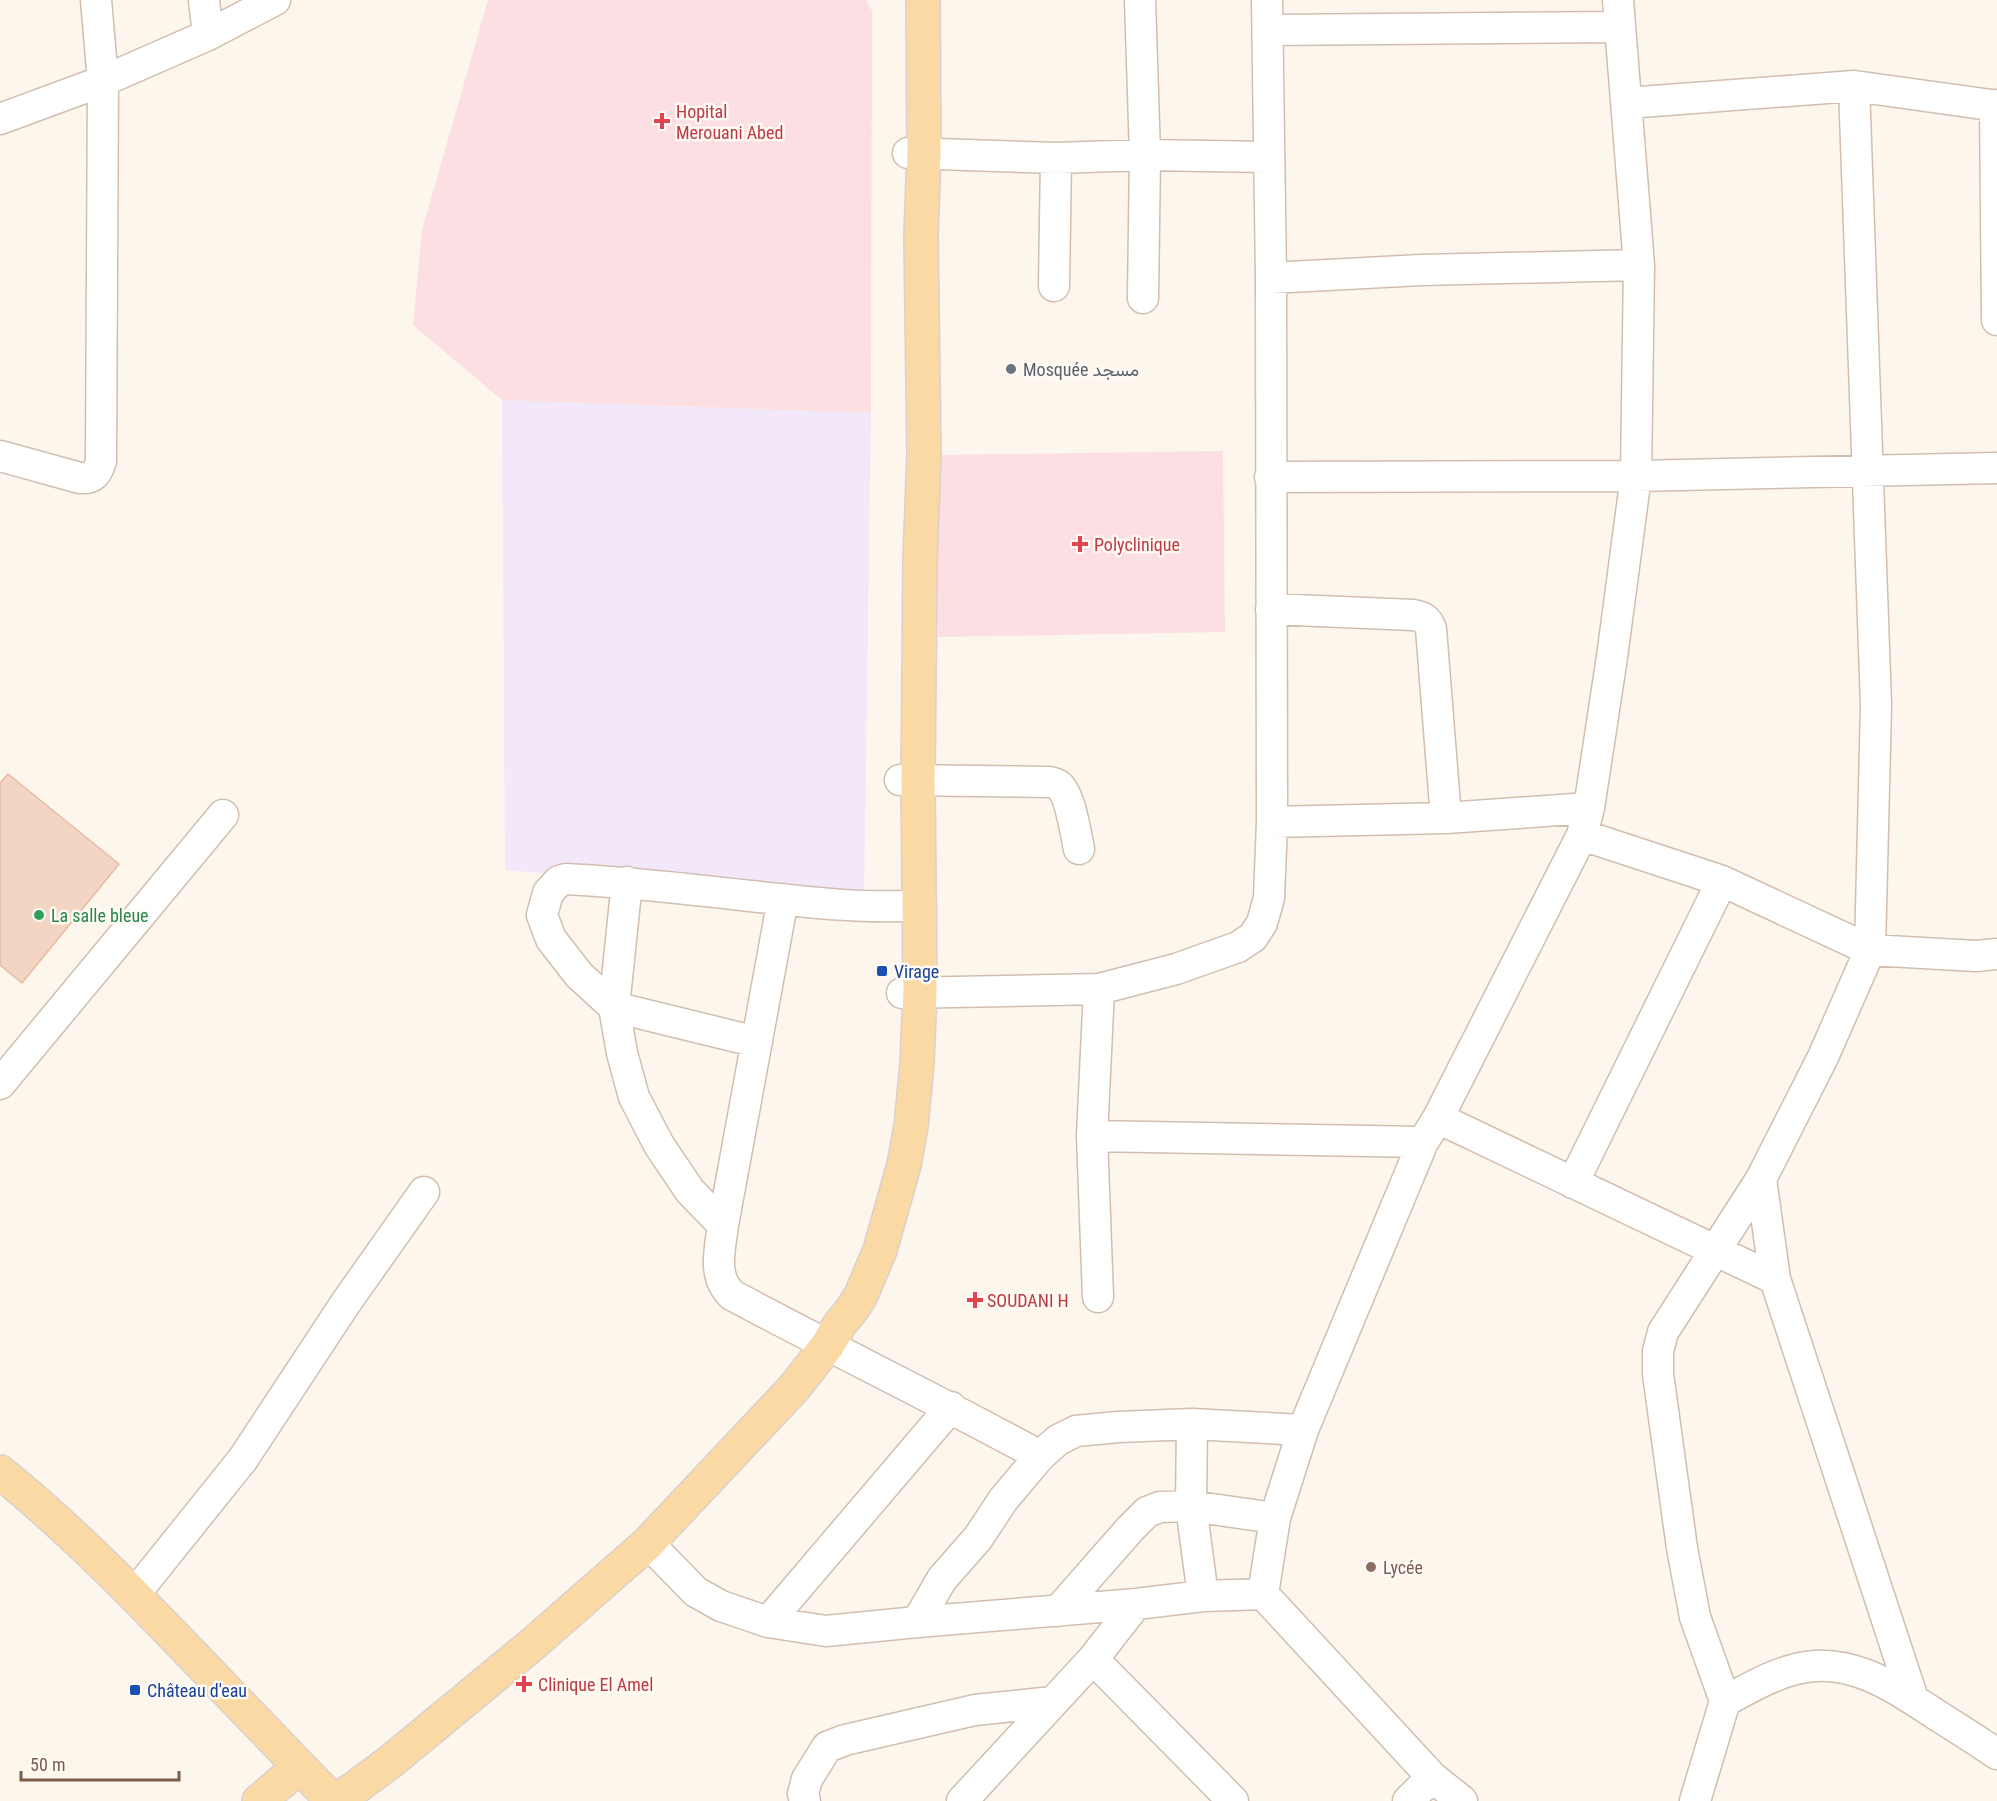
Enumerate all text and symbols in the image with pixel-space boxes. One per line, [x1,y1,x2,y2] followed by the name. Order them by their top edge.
[676,101,783,143] place label: Hopital Merouani Abed
[653,112,671,130] marker: Hopital Merouani Abed
[1023,359,1139,380] place label: Mosquée مسجد
[1004,362,1018,376] marker: Mosquée مسجد
[1094,534,1180,555] place label: Polyclinique
[1071,535,1089,553] marker: Polyclinique
[51,905,149,926] place label: La salle bleue
[32,908,46,922] marker: La salle bleue
[894,961,939,982] place label: Virage
[875,964,889,978] marker: Virage
[987,1290,1069,1311] place label: SOUDANI H
[968,1293,982,1307] marker: SOUDANI H
[1383,1557,1423,1578] place label: Lycée
[1364,1560,1378,1574] marker: Lycée
[538,1674,653,1695] place label: Clinique El Amel
[515,1675,533,1693] marker: Clinique El Amel
[147,1680,247,1701] place label: Château d'eau
[128,1683,142,1697] marker: Château d'eau
[21,1744,178,1782] scale bar
[30,1754,65,1775] text: 50 m

